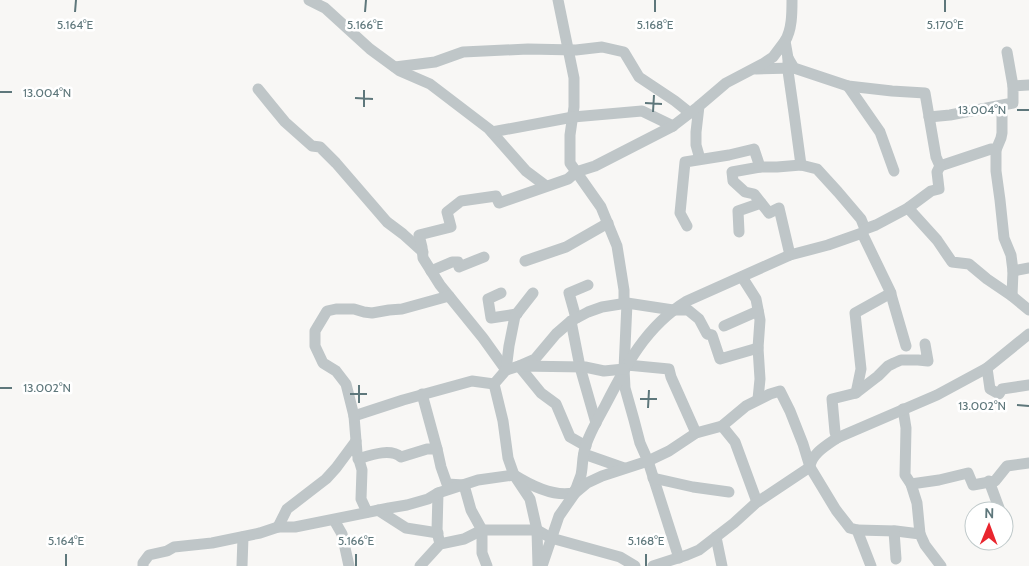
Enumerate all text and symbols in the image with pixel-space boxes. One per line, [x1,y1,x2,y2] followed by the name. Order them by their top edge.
[57,17,94,32] text: 5.164°E
[347,17,384,32] text: 5.166°E
[637,17,674,32] text: 5.168°E
[926,17,964,32] text: 5.170°E
[23,85,71,100] text: 13.004°N
[958,102,1006,117] text: 13.004°N
[23,380,71,395] text: 13.002°N
[958,398,1006,413] text: 13.002°N
[964,501,1014,551] north arrow
[984,504,994,522] text: N
[48,533,85,548] text: 5.164°E
[338,533,375,548] text: 5.166°E
[628,533,665,548] text: 5.168°E

